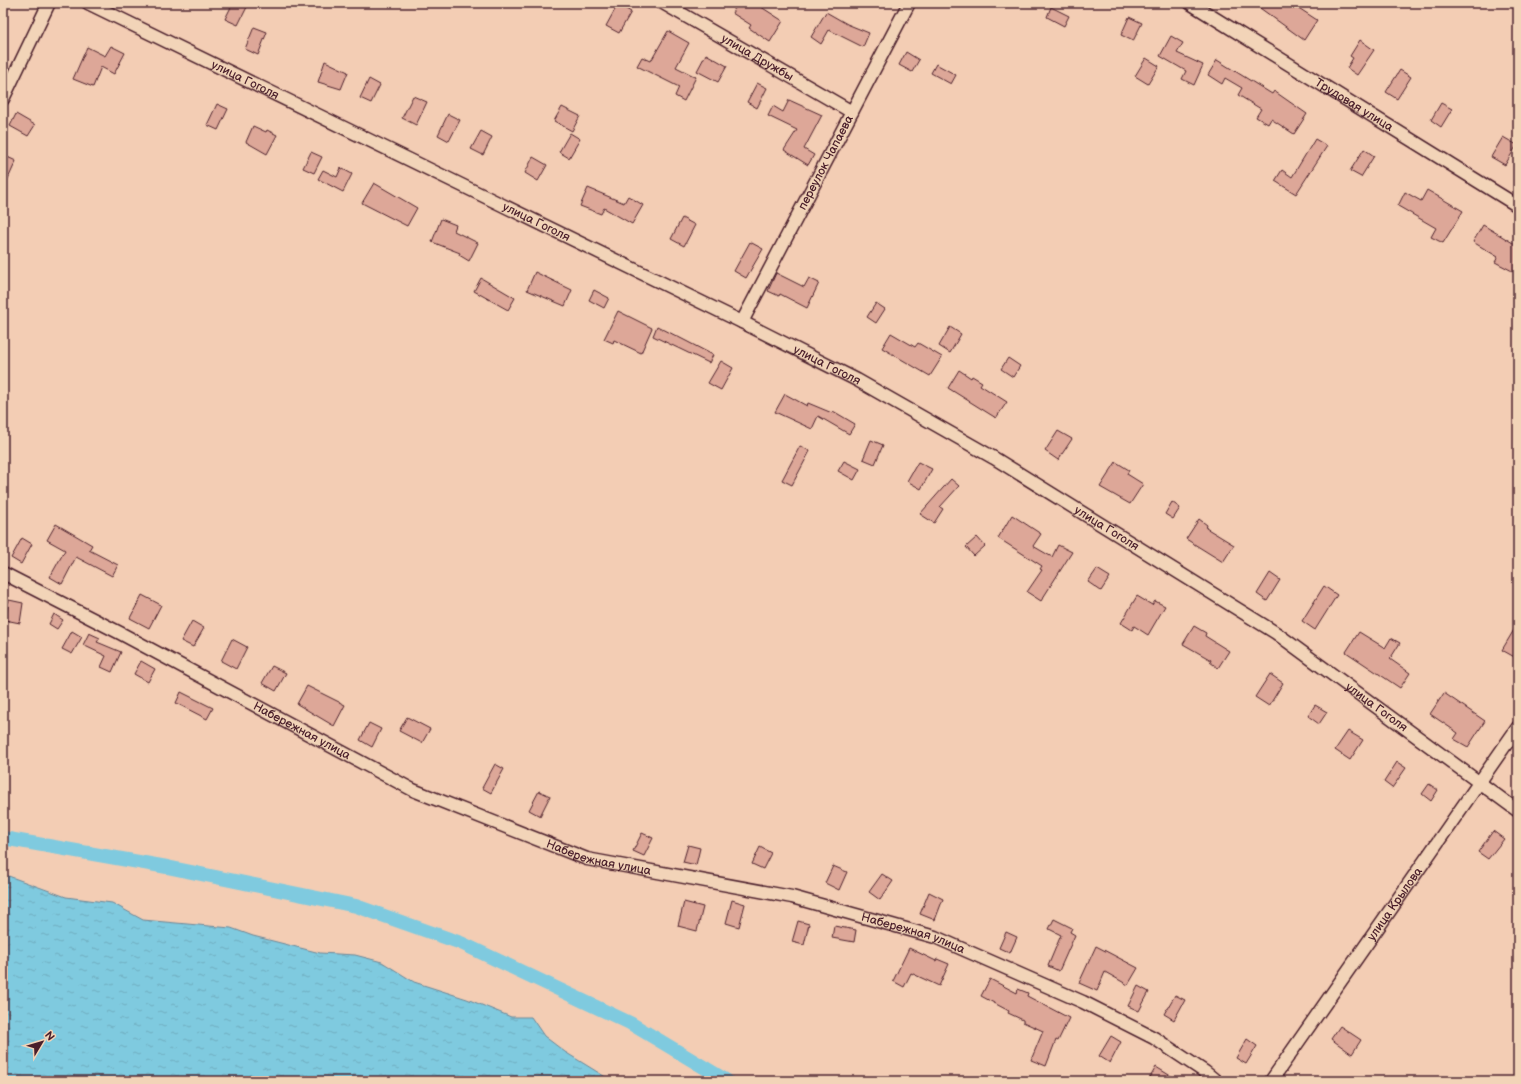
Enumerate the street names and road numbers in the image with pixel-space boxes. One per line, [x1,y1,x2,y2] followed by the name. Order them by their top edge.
[718,31,796,85] street label: улица Дружбы
[209,57,282,103] street label: улица Гоголя
[1312,75,1396,135] street label: Трудовая улица
[795,113,857,213] street label: переулок Чапаева
[500,199,573,245] street label: улица Гоголя
[791,342,863,389] street label: улица Гоголя
[1072,503,1142,554] street label: улица Гоголя
[1342,680,1411,735] street label: улица Гоголя
[251,699,353,763] street label: Набережная улица
[544,837,652,879] street label: Набережная улица
[1364,865,1426,944] street label: улица Крылова
[860,910,967,957] street label: Набережная улица

